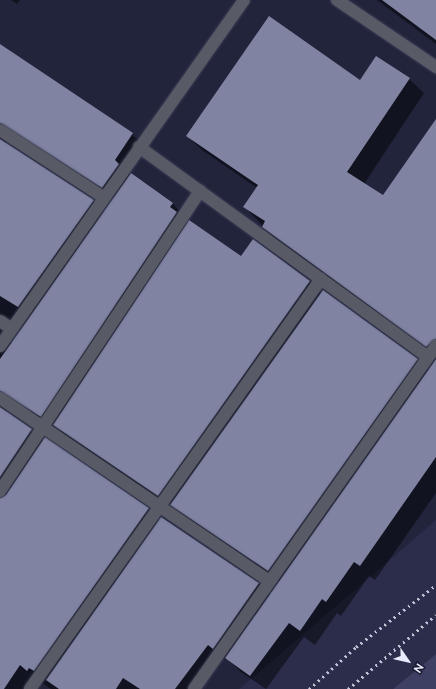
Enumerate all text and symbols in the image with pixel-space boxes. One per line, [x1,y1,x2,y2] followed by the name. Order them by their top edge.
[388,641,428,681] north arrow
[411,661,426,675] text: N

